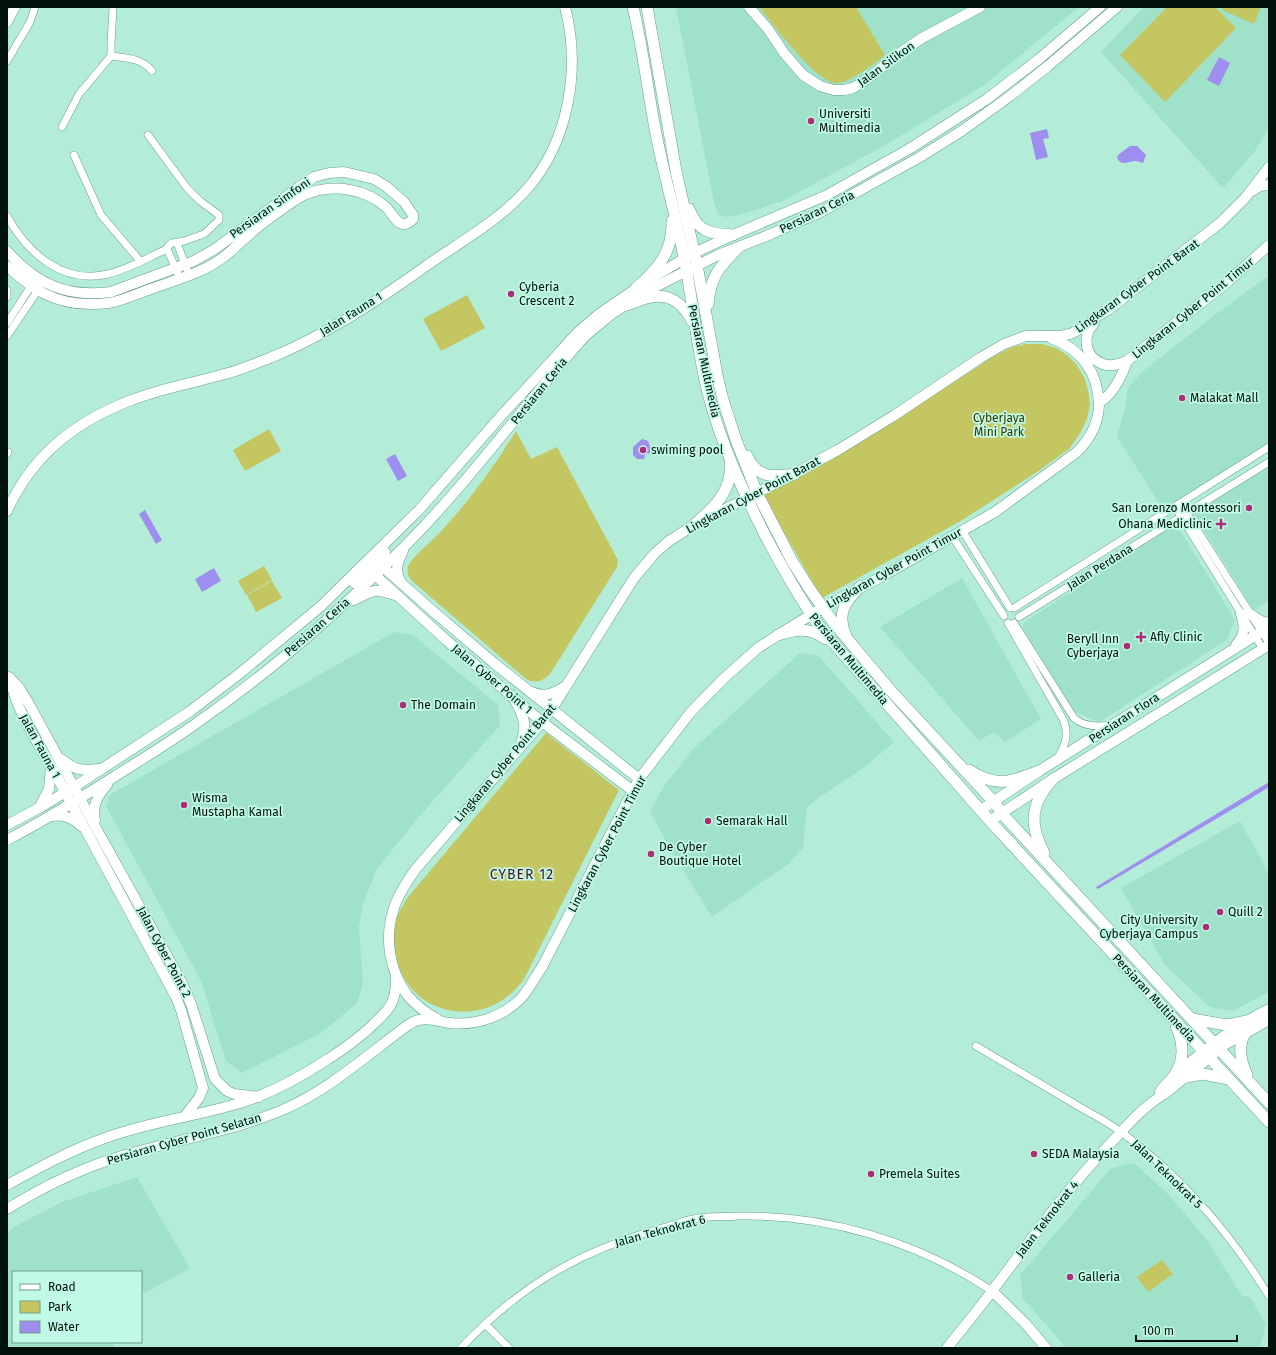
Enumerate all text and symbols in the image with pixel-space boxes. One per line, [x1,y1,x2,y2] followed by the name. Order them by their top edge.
[855,39,917,89] street label: Jalan Silikon
[819,107,880,135] place label: Universiti Multimedia
[806,116,816,126] marker: Universiti Multimedia
[227,175,313,241] street label: Persiaran Simfoni
[777,188,857,236] street label: Persiaran Ceria
[1072,236,1202,336] street label: Lingkaran Cyber Point Barat
[1129,254,1257,361] street label: Lingkaran Cyber Point Timur
[519,280,575,308] place label: Cyberia Crescent 2
[317,289,385,339] street label: Jalan Fauna 1
[506,289,516,299] marker: Cyberia Crescent 2
[685,303,723,419] street label: Persiaran Multimedia
[508,355,570,427] street label: Persiaran Ceria
[1190,391,1259,405] place label: Malakat Mall
[1177,393,1187,403] marker: Malakat Mall
[973,411,1025,439] park label: Cyberjaya Mini Park
[651,443,724,457] place label: swiming pool
[638,445,648,455] marker: swiming pool
[683,453,823,536] street label: Lingkaran Cyber Point Barat
[1112,501,1241,515] place label: San Lorenzo Montessori
[1244,503,1254,513] marker: San Lorenzo Montessori
[1118,517,1212,531] place label: Ohana Mediclinic
[1215,518,1227,530] marker: Ohana Mediclinic
[824,525,964,611] street label: Lingkaran Cyber Point Timur
[1065,541,1135,593] street label: Jalan Perdana
[282,595,352,659] street label: Persiaran Ceria
[807,610,891,708] street label: Persiaran Multimedia
[1150,630,1203,644] place label: Afly Clinic
[1135,631,1147,643] marker: Afly Clinic
[1067,632,1119,660] place label: Beryll Inn Cyberjaya
[449,641,535,717] street label: Jalan Cyber Point 1
[1122,641,1132,651] marker: Beryll Inn Cyberjaya
[1086,690,1162,746] street label: Persiaran Flora
[411,698,476,712] place label: The Domain
[398,700,408,710] marker: The Domain
[451,701,559,825] street label: Lingkaran Cyber Point Barat
[17,712,63,780] street label: Jalan Fauna 1
[565,773,649,915] street label: Lingkaran Cyber Point Timur
[192,791,283,819] place label: Wisma Mustapha Kamal
[179,800,189,810] marker: Wisma Mustapha Kamal
[716,814,788,828] place label: Semarak Hall
[703,816,713,826] marker: Semarak Hall
[659,840,742,868] place label: De Cyber Boutique Hotel
[646,849,656,859] marker: De Cyber Boutique Hotel
[490,866,554,883] district label: CYBER 12
[134,904,194,1000] street label: Jalan Cyber Point 2
[1228,905,1263,919] place label: Quill 2
[1215,907,1225,917] marker: Quill 2
[1100,913,1198,941] place label: City University Cyberjaya Campus
[1201,922,1211,932] marker: City University Cyberjaya Campus
[1109,951,1199,1045] street label: Persiaran Multimedia
[105,1110,263,1168] street label: Persiaran Cyber Point Selatan
[1129,1137,1205,1211] street label: Jalan Teknokrat 5
[1042,1147,1120,1161] place label: SEDA Malaysia
[1029,1149,1039,1159] marker: SEDA Malaysia
[879,1167,960,1181] place label: Premela Suites
[866,1169,876,1179] marker: Premela Suites
[1013,1177,1082,1260] street label: Jalan Teknokrat 4
[613,1212,707,1250] street label: Jalan Teknokrat 6
[1078,1270,1120,1284] place label: Galleria
[12,1271,142,1343] legend
[1065,1272,1075,1282] marker: Galleria
[48,1280,76,1294] text: Road
[48,1300,72,1314] text: Park
[1136,1317,1237,1343] scale bar
[48,1320,80,1334] text: Water
[1142,1324,1174,1338] text: 100 m

